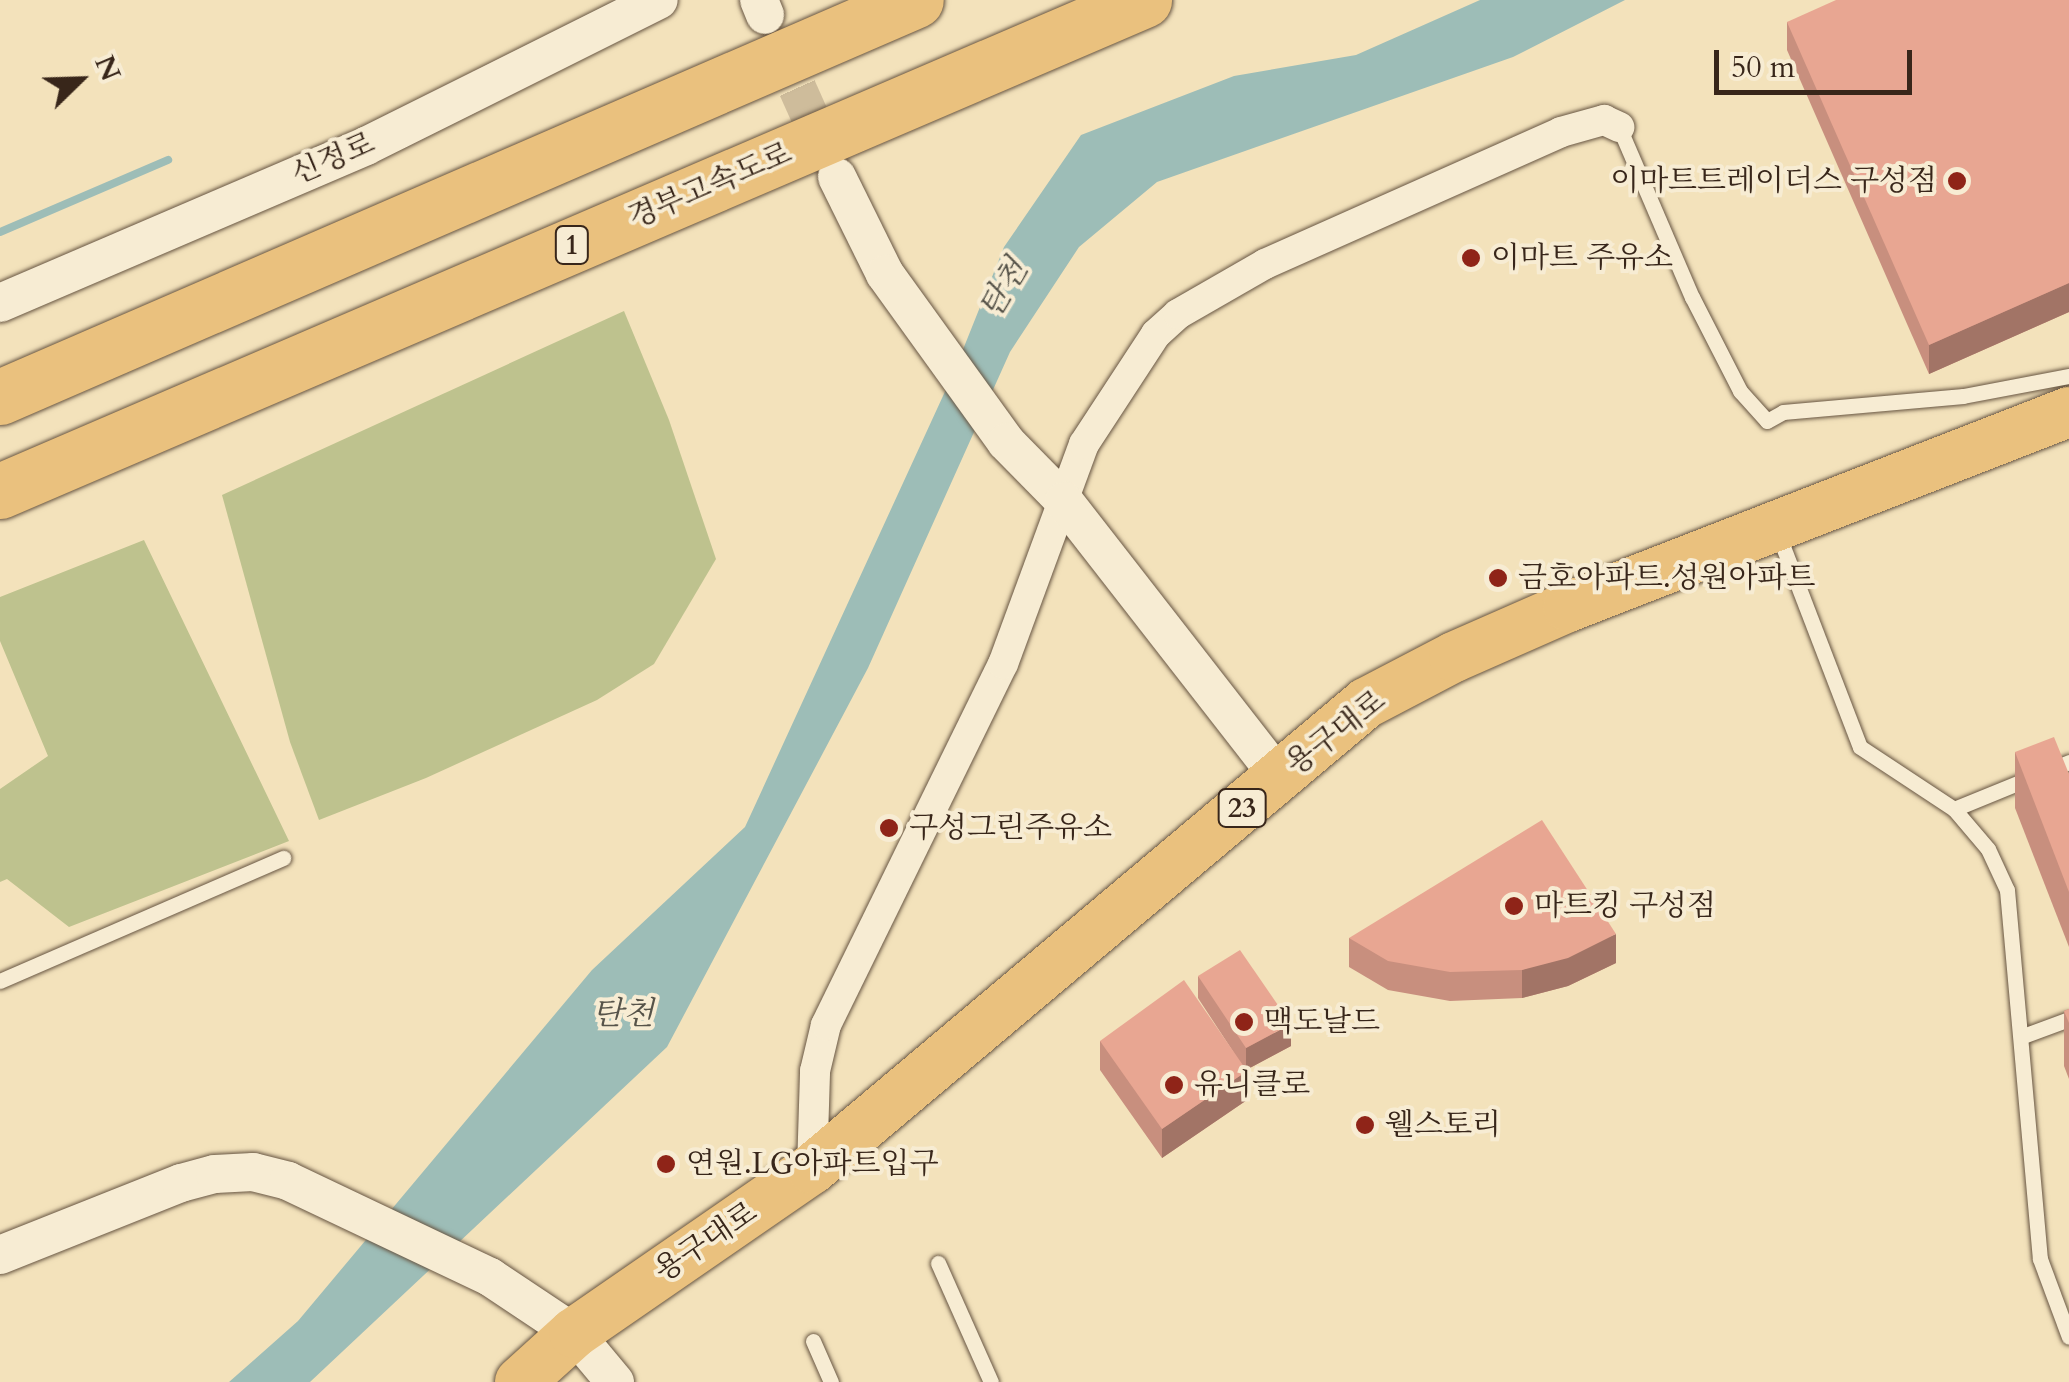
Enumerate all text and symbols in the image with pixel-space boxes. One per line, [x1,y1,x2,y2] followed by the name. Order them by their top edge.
[30,30,130,130] north arrow
[1719,30,1916,92] scale bar
[1731,47,1795,88] text: 50 m
[85,50,130,87] text: N
[286,125,380,193] street label: 신정로
[623,135,797,237] street label: 경부고속도로
[1610,163,1937,199] place label: 이마트트레이더스 구성점
[1946,170,1968,192] marker: 이마트트레이더스 구성점
[554,222,590,268] road number: 1
[1491,240,1673,276] place label: 이마트 주유소
[1460,247,1482,269] marker: 이마트 주유소
[972,253,1036,325] water label: 탄천
[1518,560,1815,596] place label: 금호아파트.성원아파트
[1487,567,1509,589] marker: 금호아파트.성원아파트
[1279,683,1393,783] street label: 용구대로
[1217,785,1267,831] road number: 23
[909,810,1112,846] place label: 구성그린주유소
[878,817,900,839] marker: 구성그린주유소
[1534,888,1716,924] place label: 마트킹 구성점
[1503,895,1525,917] marker: 마트킹 구성점
[592,995,654,1033] water label: 탄천
[1264,1004,1380,1040] place label: 맥도날드
[1233,1011,1255,1033] marker: 맥도날드
[1194,1067,1310,1103] place label: 유니클로
[1163,1074,1185,1096] marker: 유니클로
[1385,1107,1501,1143] place label: 웰스토리
[1354,1114,1376,1136] marker: 웰스토리
[686,1146,938,1182] place label: 연원.LG아파트입구
[655,1153,677,1175] marker: 연원.LG아파트입구
[648,1195,764,1289] street label: 용구대로

